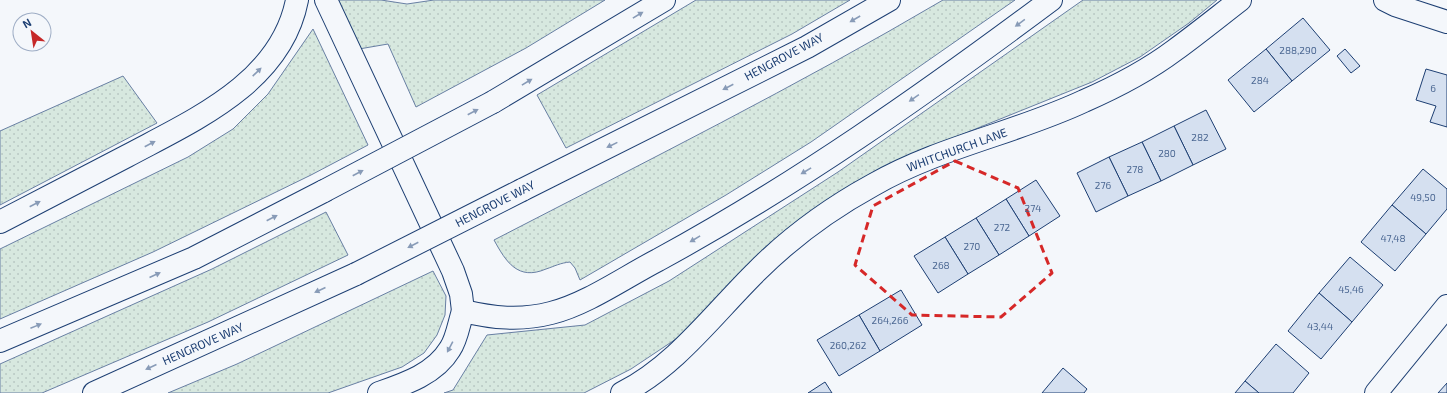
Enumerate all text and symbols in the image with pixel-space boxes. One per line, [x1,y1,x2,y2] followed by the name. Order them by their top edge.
[12,12,52,52] north arrow
[632,12,644,19] one-way arrow
[20,15,33,31] text: N
[849,16,861,23] one-way arrow
[1015,19,1025,27] one-way arrow
[742,29,826,83] street label: HENGROVE WAY
[1279,44,1317,56] house number: 288,290
[252,67,262,77] one-way arrow
[1251,74,1269,86] house number: 284
[521,78,533,85] one-way arrow
[1430,82,1436,94] house number: 6
[722,84,733,90] one-way arrow
[909,94,919,102] one-way arrow
[467,109,479,115] one-way arrow
[904,124,1009,174] street label: WHITCHURCH LANE
[1191,131,1209,143] house number: 282
[144,141,156,147] one-way arrow
[606,142,617,149] one-way arrow
[1158,147,1176,159] house number: 280
[1127,163,1143,175] house number: 278
[801,167,811,175] one-way arrow
[353,170,364,176] one-way arrow
[452,177,537,229] street label: HENGROVE WAY
[1095,179,1112,191] house number: 276
[1410,191,1436,203] house number: 49,50
[29,201,40,207] one-way arrow
[1025,202,1041,214] house number: 274
[267,215,278,221] one-way arrow
[994,221,1011,233] house number: 272
[1380,232,1406,244] house number: 47,48
[689,235,701,242] one-way arrow
[964,240,980,252] house number: 270
[407,242,419,249] one-way arrow
[932,259,950,271] house number: 268
[150,271,162,277] one-way arrow
[1338,283,1364,295] house number: 45,46
[314,288,326,294] one-way arrow
[872,314,909,326] house number: 264,266
[160,319,246,367] street label: HENGROVE WAY
[1307,320,1333,332] house number: 43,44
[31,323,42,329] one-way arrow
[830,339,867,351] house number: 260,262
[447,341,453,353] one-way arrow
[145,364,157,370] one-way arrow

